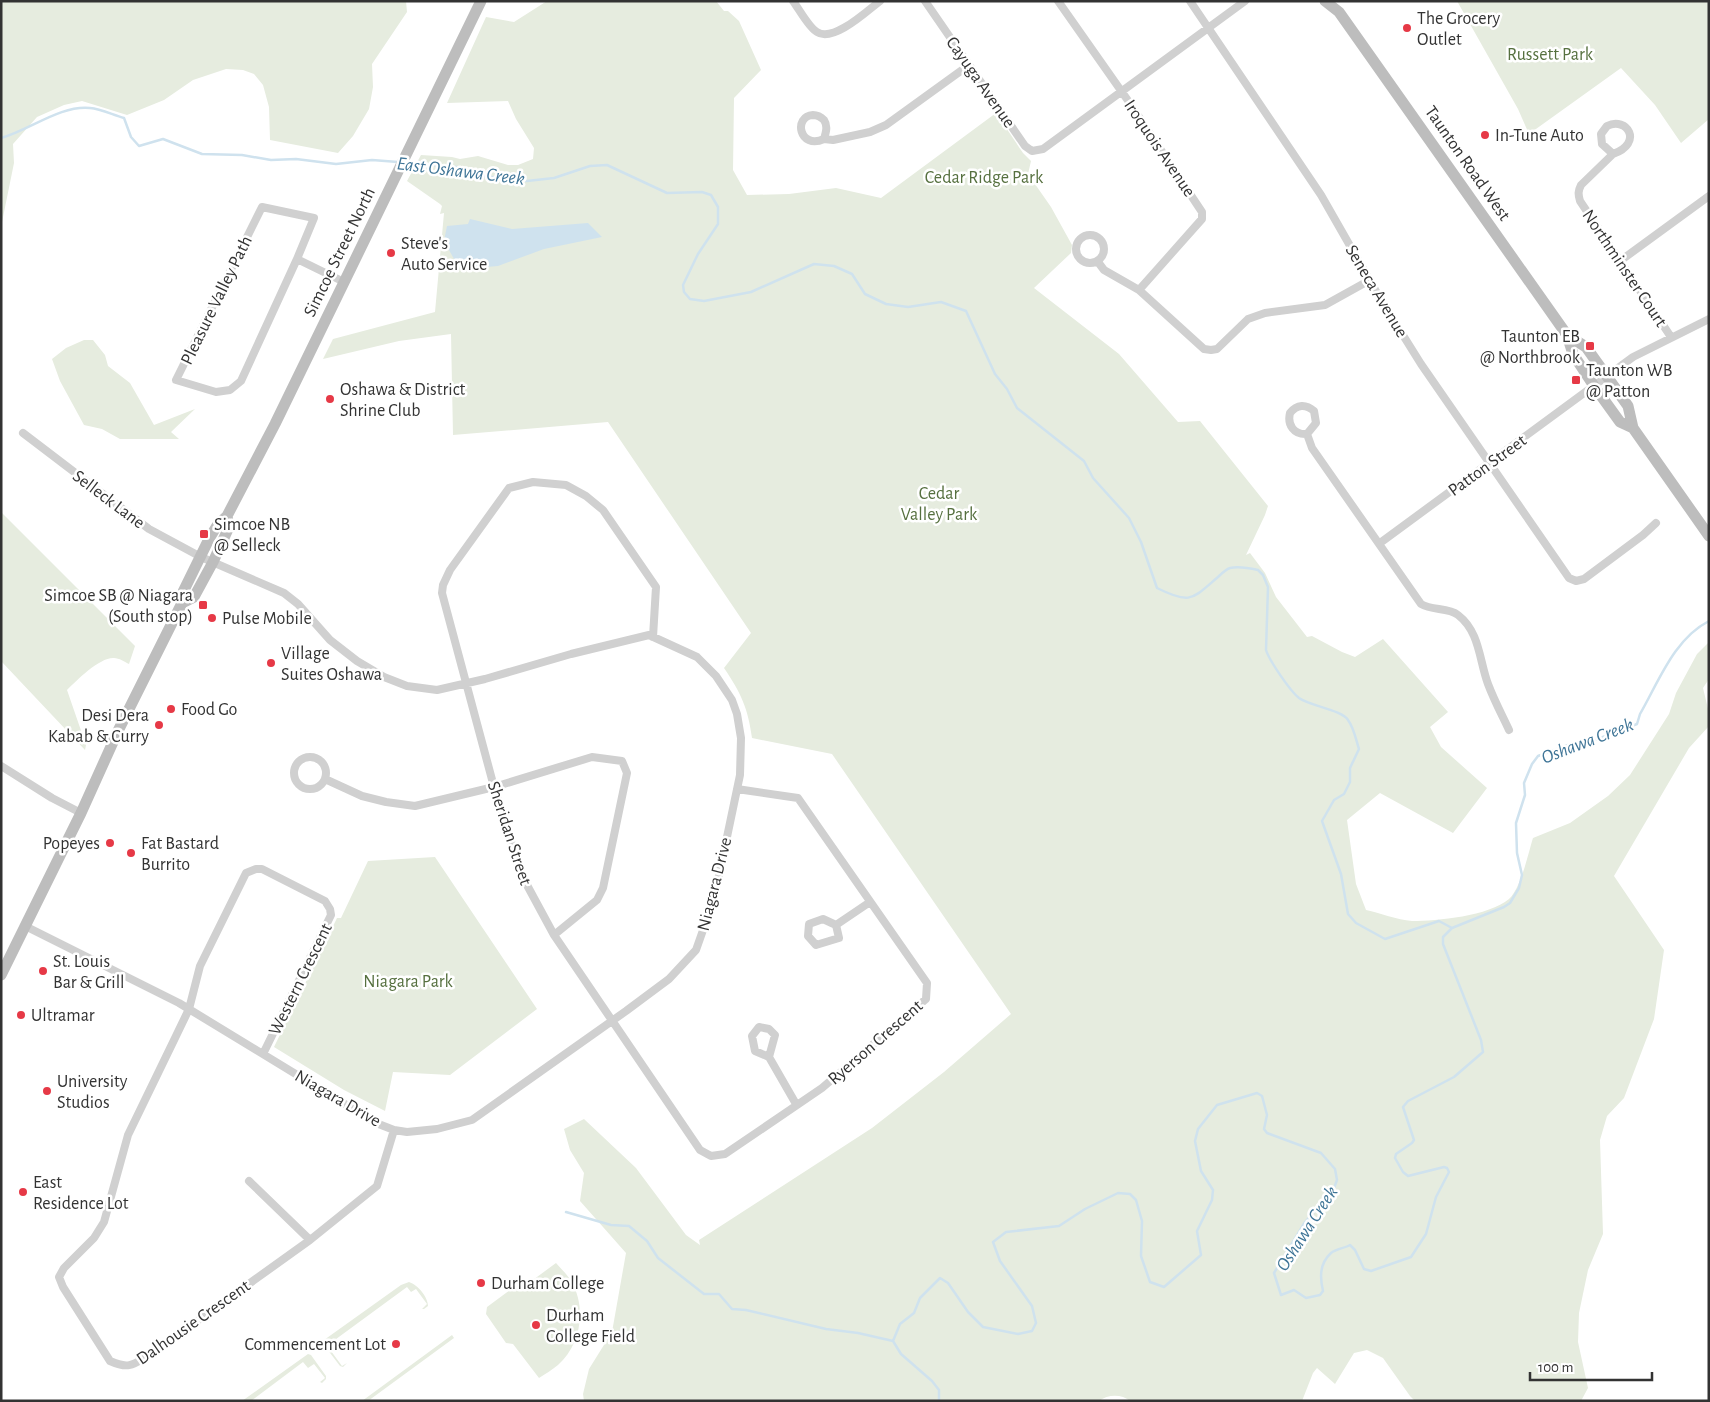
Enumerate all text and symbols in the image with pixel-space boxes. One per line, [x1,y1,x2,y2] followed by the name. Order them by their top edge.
[1417,10,1501,49] place label: The Grocery Outlet
[1401,22,1413,34] marker: The Grocery Outlet
[942,34,1018,131] street label: Cayuga Avenue
[1507,46,1594,64] park label: Russett Park
[1120,97,1198,200] street label: Iroquois Avenue
[1421,103,1514,224] street label: Taunton Road West
[1495,127,1584,145] place label: In-Tune Auto
[1479,129,1491,141] marker: In-Tune Auto
[396,154,526,189] water label: East Oshawa Creek
[925,169,1044,187] park label: Cedar Ridge Park
[301,185,379,320] street label: Simcoe Street North
[1578,207,1670,331] street label: Northminster Court
[178,233,256,368] street label: Pleasure Valley Path
[401,235,487,274] place label: Steve's Auto Service
[1342,242,1411,341] street label: Seneca Avenue
[385,247,397,259] marker: Steve's Auto Service
[1480,328,1581,367] place label: Taunton EB @ Northbrook
[1584,340,1596,352] marker: Taunton EB @ Northbrook
[1586,362,1672,401] place label: Taunton WB @ Patton
[1570,374,1582,386] marker: Taunton WB @ Patton
[340,381,466,420] place label: Oshawa & District Shrine Club
[324,393,336,405] marker: Oshawa & District Shrine Club
[1445,431,1530,500] street label: Patton Street
[69,467,148,533] street label: Selleck Lane
[901,485,978,524] park label: Cedar Valley Park
[214,516,290,555] place label: Simcoe NB @ Selleck
[198,528,210,540] marker: Simcoe NB @ Selleck
[44,587,193,626] place label: Simcoe SB @ Niagara (South stop)
[197,599,209,611] marker: Simcoe SB @ Niagara (South stop)
[222,610,312,628] place label: Pulse Mobile
[206,612,218,624] marker: Pulse Mobile
[281,645,382,684] place label: Village Suites Oshawa
[265,657,277,669] marker: Village Suites Oshawa
[181,701,238,719] place label: Food Go
[165,703,177,715] marker: Food Go
[48,707,149,746] place label: Desi Dera Kabab & Curry
[1539,715,1636,768] water label: Oshawa Creek
[153,719,165,731] marker: Desi Dera Kabab & Curry
[484,779,534,888] street label: Sheridan Street
[43,835,100,853] place label: Popeyes
[141,835,219,874] place label: Fat Bastard Burrito
[695,835,735,933] street label: Niagara Drive
[104,837,116,849] marker: Popeyes
[125,847,137,859] marker: Fat Bastard Burrito
[266,920,336,1038] street label: Western Crescent
[53,953,125,992] place label: St. Louis Bar & Grill
[37,965,49,977] marker: St. Louis Bar & Grill
[363,973,454,991] park label: Niagara Park
[825,997,927,1089] street label: Ryerson Crescent
[31,1007,95,1025] place label: Ultramar
[15,1009,27,1021] marker: Ultramar
[291,1067,384,1131] street label: Niagara Drive
[57,1073,128,1112] place label: University Studios
[41,1085,53,1097] marker: University Studios
[33,1174,129,1213] place label: East Residence Lot
[1273,1183,1342,1275] water label: Oshawa Creek
[17,1186,29,1198] marker: East Residence Lot
[491,1275,604,1293] place label: Durham College
[133,1277,254,1369] street label: Dalhousie Crescent
[475,1277,487,1289] marker: Durham College
[546,1307,635,1346] place label: Durham College Field
[530,1319,542,1331] marker: Durham College Field
[244,1336,386,1354] place label: Commencement Lot
[390,1338,402,1350] marker: Commencement Lot
[1530,1350,1652,1382] scale bar
[1538,1360,1573,1375] text: 100 m

